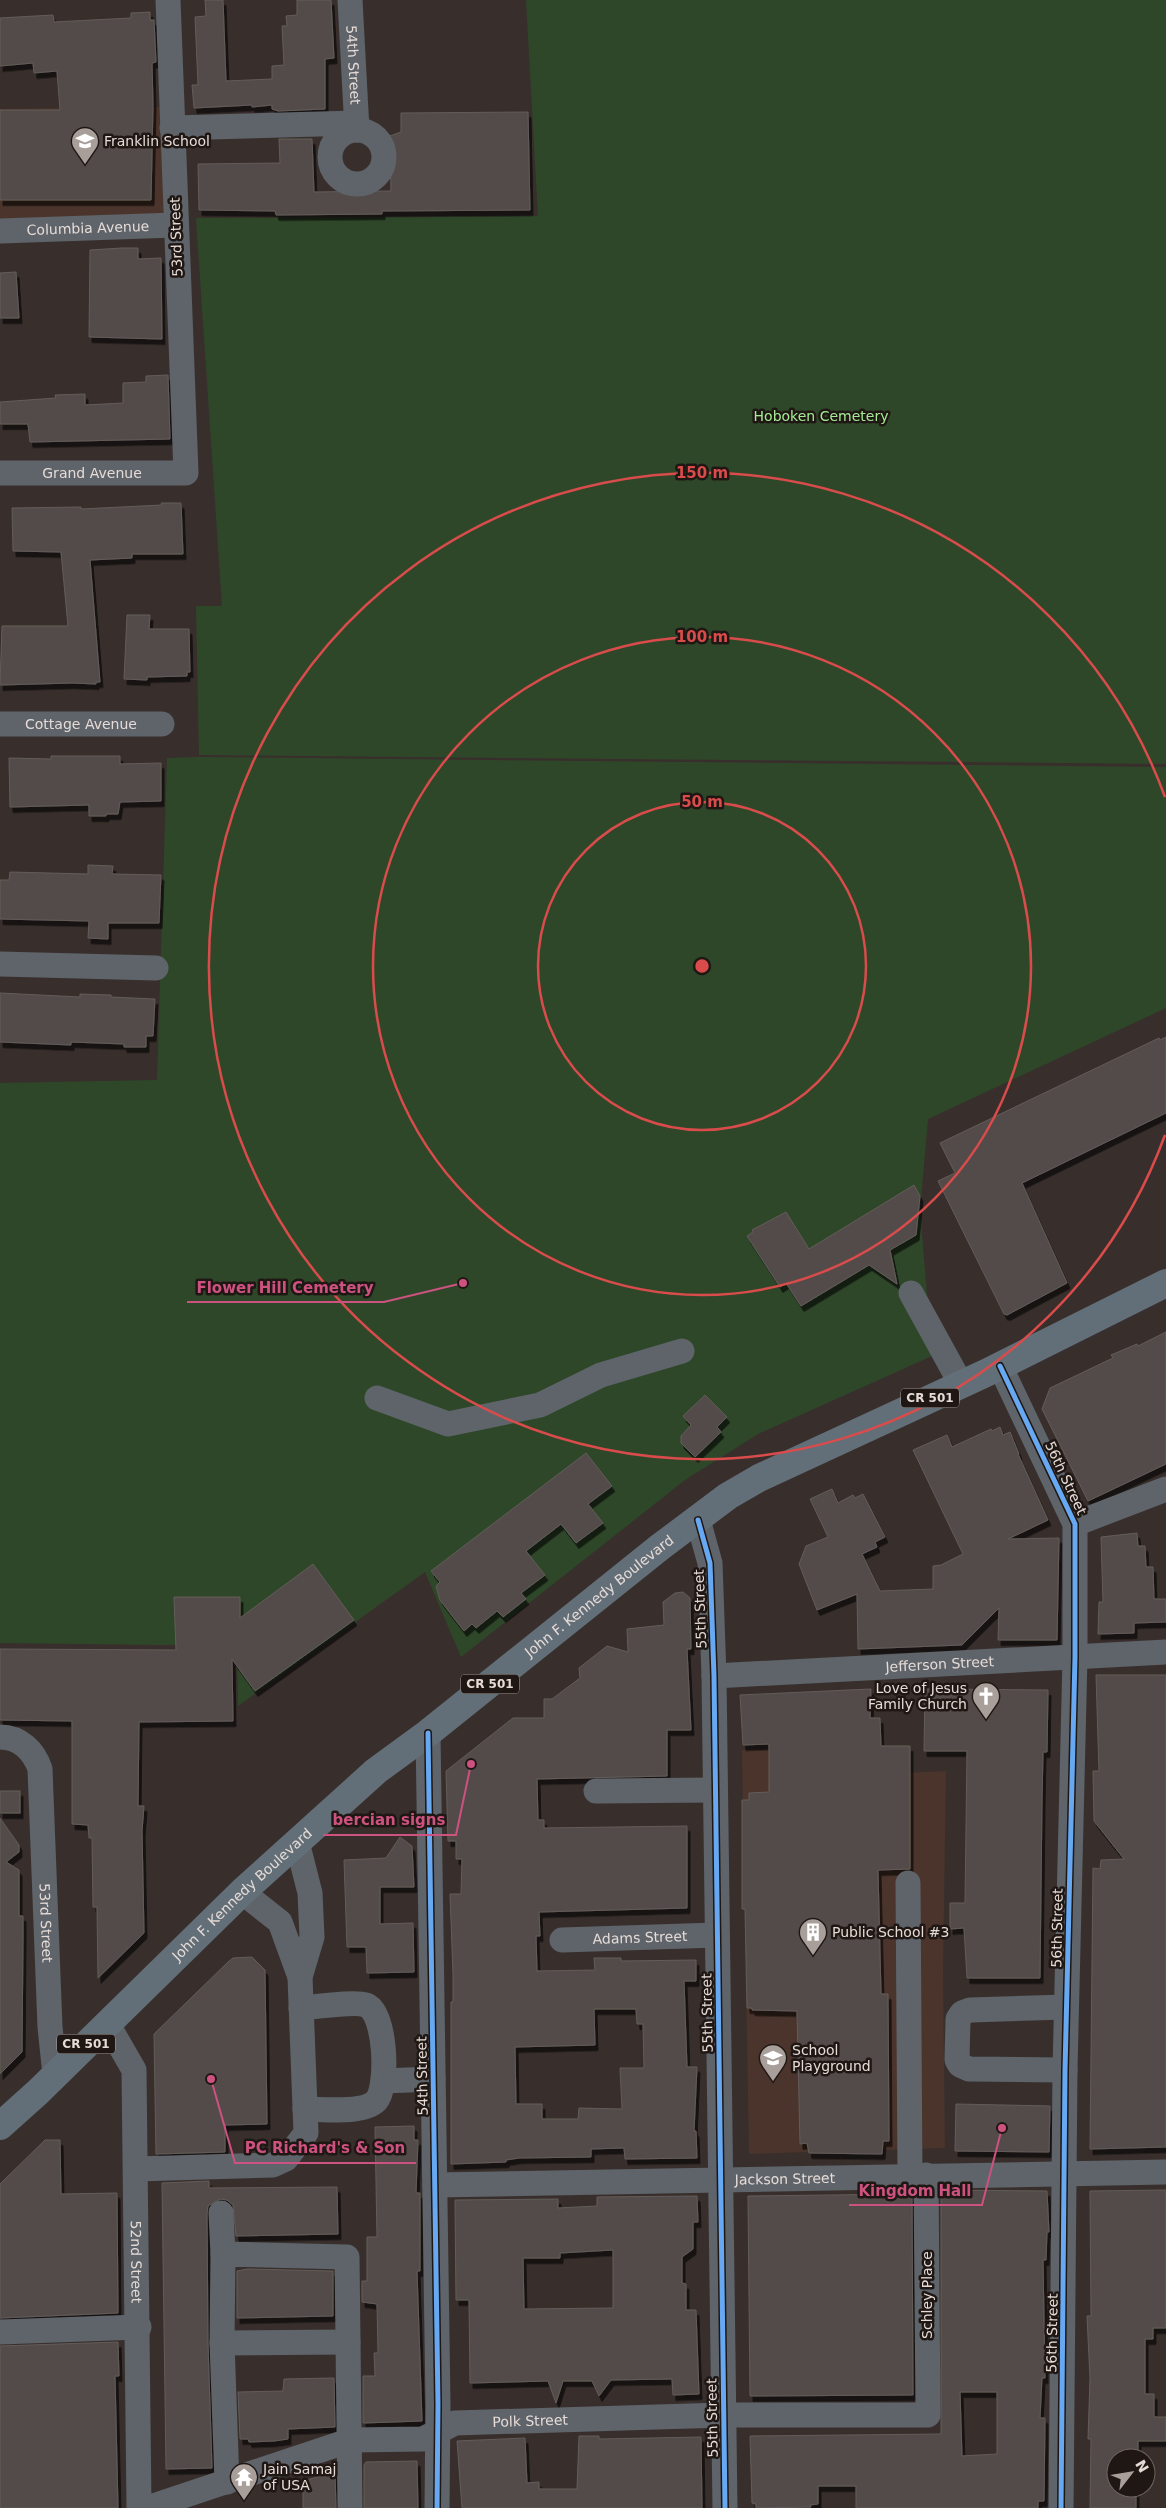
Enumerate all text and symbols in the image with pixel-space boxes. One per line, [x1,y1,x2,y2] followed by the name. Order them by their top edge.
[343,25,364,105] street label: 54th Street
[70,126,100,165] school or university icon: Franklin School
[104,133,210,149] place label: Franklin School
[167,197,185,277] street label: 53rd Street
[26,218,150,238] street label: Columbia Avenue
[754,408,888,424] park label: Hoboken Cemetery
[676,464,728,482] text: 150 m
[42,465,142,481] street label: Grand Avenue
[676,628,728,646] text: 100 m
[25,716,137,732] street label: Cottage Avenue
[681,793,723,811] text: 50 m
[693,957,711,975] centre of rings
[187,1272,384,1302] callout: Flower Hill Cemetery
[196,1279,374,1297] text: Flower Hill Cemetery
[901,1389,959,1408] road number: CR 501
[1042,1439,1090,1518] street label: 56th Street
[521,1532,677,1661] street label: John F. Kennedy Boulevard
[691,1569,709,1649] street label: 55th Street
[884,1653,995,1675] street label: Jefferson Street
[461,1675,519,1694] road number: CR 501
[868,1680,967,1712] place label: Love of Jesus Family Church
[971,1681,1001,1720] church icon: Love of Jesus Family Church
[323,1805,456,1835] callout: bercian signs
[333,1811,445,1829] text: bercian signs
[168,1825,315,1965] street label: John F. Kennedy Boulevard
[36,1883,56,1963] street label: 53rd Street
[1048,1888,1066,1968] street label: 56th Street
[798,1917,828,1956] building icon: Public School #3
[832,1924,949,1940] place label: Public School #3
[592,1928,688,1947] street label: Adams Street
[698,1973,716,2053] street label: 55th Street
[57,2035,115,2054] road number: CR 501
[413,2036,431,2116] street label: 54th Street
[792,2042,871,2074] place label: School Playground
[758,2043,788,2082] school or university icon: School Playground
[235,2133,416,2163] callout: PC Richard's & Son
[245,2139,405,2157] text: PC Richard's & Son
[734,2170,836,2188] street label: Jackson Street
[849,2175,982,2205] callout: Kingdom Hall
[858,2182,972,2200] text: Kingdom Hall
[128,2220,145,2304] street label: 52nd Street
[919,2251,935,2339] street label: Schley Place
[1043,2293,1061,2373] street label: 56th Street
[703,2378,721,2458] street label: 55th Street
[492,2412,569,2430] street label: Polk Street
[1106,2448,1156,2498] north arrow
[1132,2457,1152,2475] text: N
[262,2461,337,2493] place label: Jain Samaj of USA
[229,2462,259,2501] temple icon: Jain Samaj of USA

